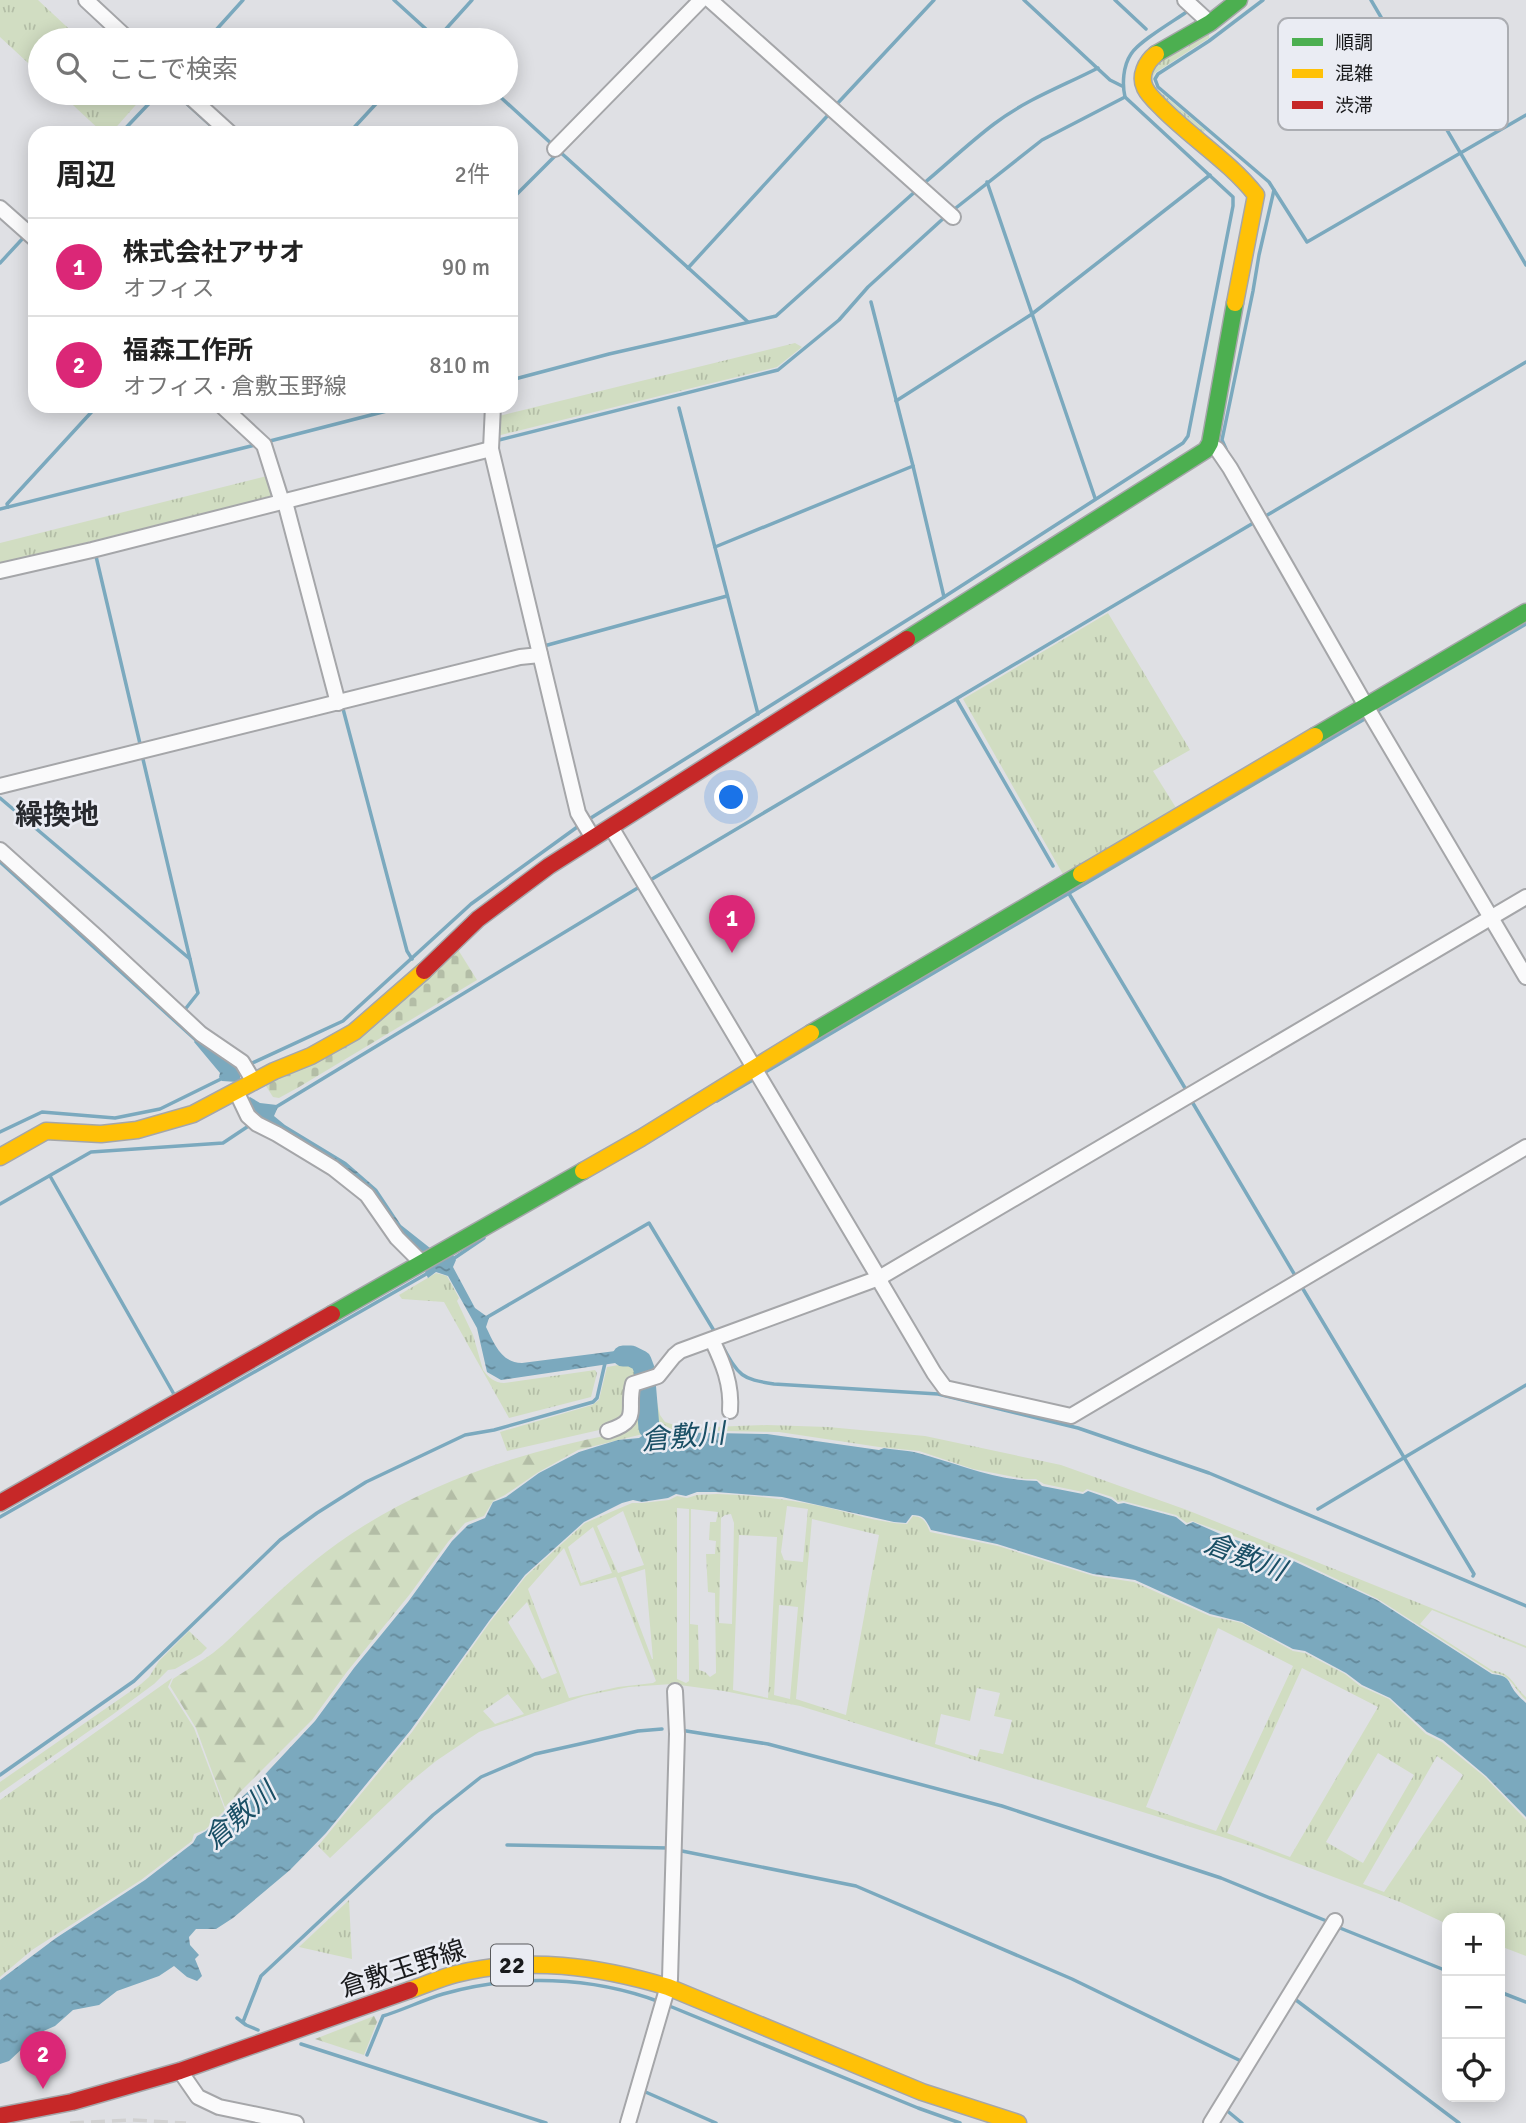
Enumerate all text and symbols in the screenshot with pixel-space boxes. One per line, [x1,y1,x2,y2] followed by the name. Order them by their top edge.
[1278,18,1508,130] legend
[28,28,518,105] search box
[1335,31,1373,55] text: 順調
[52,48,90,86] icon: search
[108,54,238,86] text: ここで検索
[1335,62,1373,86] text: 混雑
[1335,94,1373,118] text: 渋滞
[56,157,116,194] text: 周辺
[455,160,490,189] text: 2件
[123,237,305,269] text: 株式会社アサオ
[73,253,85,282] text: 1
[442,253,490,282] text: 90 m
[123,274,215,303] text: オフィス
[123,335,253,367] text: 福森工作所
[73,351,85,380] text: 2
[429,351,490,380] text: 810 m
[123,372,347,401] text: オフィス · 倉敷玉野線
[714,780,748,814] your location
[15,798,99,832] district label: 繰換地
[709,895,755,953] pin: 1
[640,1416,729,1458] water label: 倉敷川
[1200,1526,1293,1589] water label: 倉敷川
[197,1774,285,1856] water label: 倉敷川
[1442,1913,1505,2102] map controls
[1442,1913,1505,1976] button: +
[336,1934,470,2004] street label: 倉敷玉野線
[491,1944,533,1986] road number: 22
[1442,1976,1505,2039] button: −
[20,2031,66,2089] pin: 2
[1442,2039,1505,2102] button: locate

